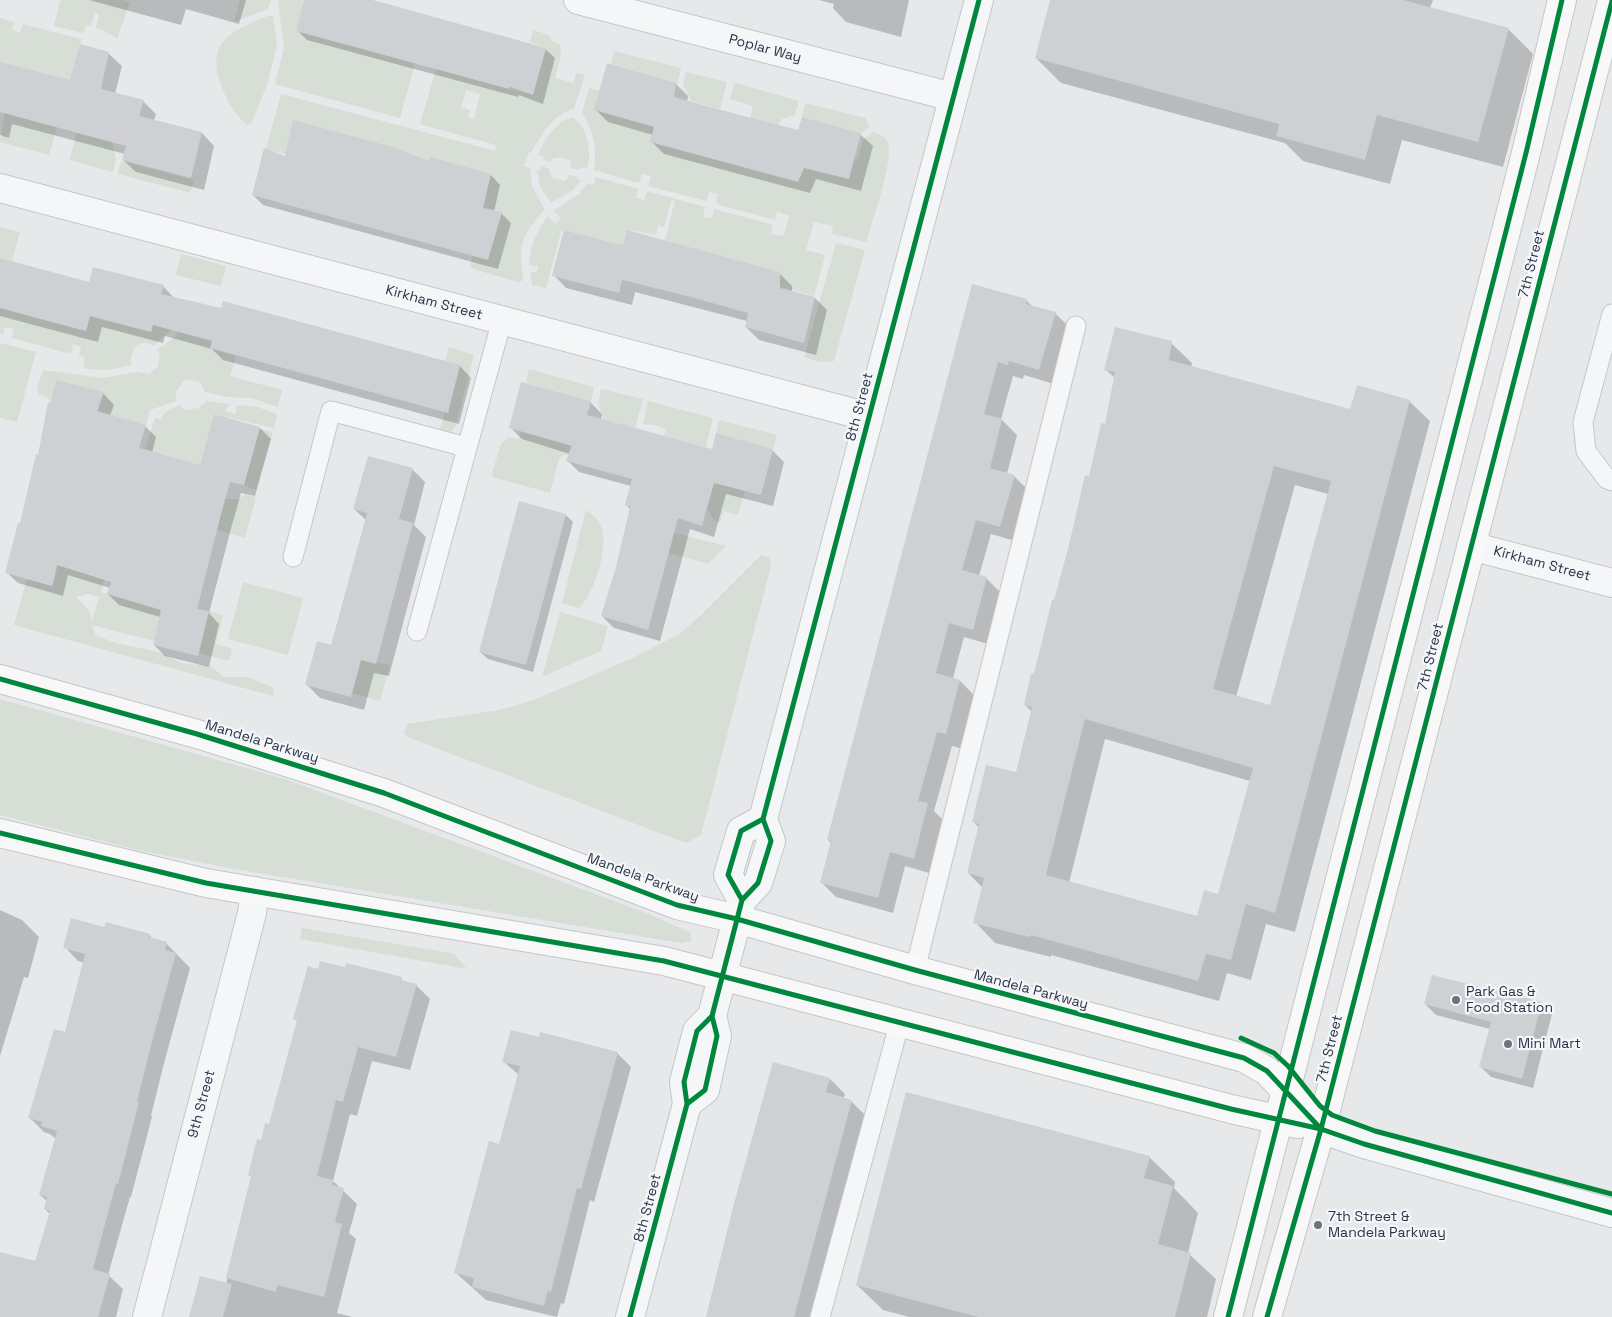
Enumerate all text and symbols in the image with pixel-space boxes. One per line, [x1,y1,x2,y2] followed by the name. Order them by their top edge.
[727,31,803,67] street label: Poplar Way
[1515,228,1549,300] street label: 7th Street
[384,282,484,324] street label: Kirkham Street
[843,371,877,443] street label: 8th Street
[1492,543,1592,585] street label: Kirkham Street
[1414,621,1448,693] street label: 7th Street
[203,717,321,767] street label: Mandela Parkway
[585,850,701,906] street label: Mandela Parkway
[972,967,1090,1013] street label: Mandela Parkway
[1466,984,1553,1016] place label: Park Gas & Food Station
[1450,994,1462,1006] marker: Park Gas & Food Station
[1313,1013,1347,1085] street label: 7th Street
[1518,1036,1581,1052] place label: Mini Mart
[1502,1038,1514,1050] marker: Mini Mart
[185,1068,219,1140] street label: 9th Street
[631,1172,665,1244] street label: 8th Street
[1328,1209,1446,1242] place label: 7th Street & Mandela Parkway
[1312,1219,1324,1231] marker: 7th Street & Mandela Parkway

